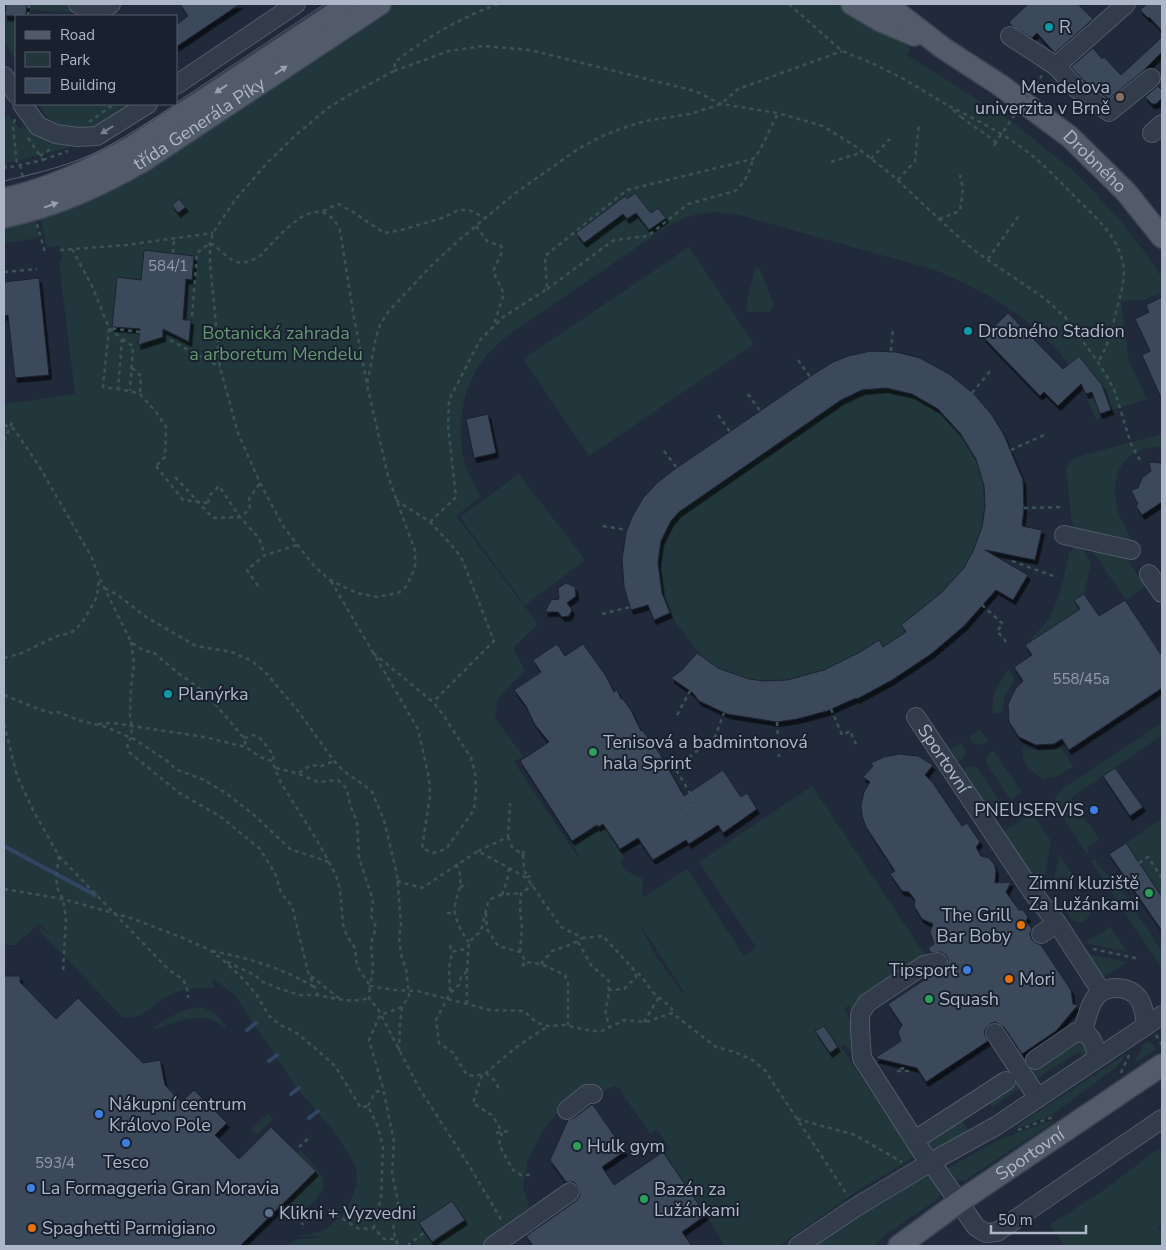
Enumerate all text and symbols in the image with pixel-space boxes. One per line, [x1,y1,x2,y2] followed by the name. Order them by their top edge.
[15,15,178,105] legend
[1059,15,1071,39] place label: R
[1043,21,1055,33] marker: R
[60,25,95,45] text: Road
[60,50,90,70] text: Park
[274,66,288,75] one-way arrow
[129,71,270,176] street label: třída Generála Píky
[60,75,116,95] text: Building
[975,75,1110,120] place label: Mendelova univerzita v Brně
[214,84,227,94] one-way arrow
[1114,91,1126,103] marker: Mendelova univerzita v Brně
[100,125,113,134] one-way arrow
[1058,125,1132,198] street label: Drobného
[44,201,59,209] one-way arrow
[148,256,188,276] house number: 584/1
[978,319,1125,343] place label: Drobného Stadion
[189,321,363,366] park label: Botanická zahrada a arboretum Mendelu
[962,325,974,337] marker: Drobného Stadion
[1052,669,1110,689] house number: 558/45a
[178,682,249,706] place label: Planýrka
[162,688,174,700] marker: Planýrka
[912,719,976,799] street label: Sportovní
[603,730,808,775] place label: Tenisová a badmintonová hala Sprint
[587,746,599,758] marker: Tenisová a badmintonová hala Sprint
[974,798,1084,822] place label: PNEUSERVIS
[1088,804,1100,816] marker: PNEUSERVIS
[1028,871,1139,916] place label: Zimní kluziště Za Lužánkami
[1143,887,1155,899] marker: Zimní kluziště Za Lužánkami
[936,903,1012,948] place label: The Grill Bar Boby
[1015,919,1027,931] marker: The Grill Bar Boby
[889,958,958,982] place label: Tipsport
[961,964,973,976] marker: Tipsport
[1019,967,1055,991] place label: Mori
[1003,973,1015,985] marker: Mori
[939,987,999,1011] place label: Squash
[923,993,935,1005] marker: Squash
[109,1092,247,1137] place label: Nákupní centrum Královo Pole
[93,1108,105,1120] marker: Nákupní centrum Královo Pole
[991,1122,1070,1186] street label: Sportovní
[587,1134,665,1158] place label: Hulk gym
[120,1137,132,1149] marker: Tesco
[571,1140,583,1152] marker: Hulk gym
[103,1150,149,1174] place label: Tesco
[35,1153,75,1173] house number: 593/4
[41,1176,279,1200] place label: La Formaggeria Gran Moravia
[654,1177,740,1222] place label: Bazén za Lužánkami
[25,1182,37,1194] marker: La Formaggeria Gran Moravia
[638,1193,650,1205] marker: Bazén za Lužánkami
[279,1201,416,1225] place label: Klikni + Vyzvedni
[991,1202,1086,1234] scale bar
[263,1207,275,1219] marker: Klikni + Vyzvedni
[998,1210,1033,1230] text: 50 m
[42,1216,216,1240] place label: Spaghetti Parmigiano
[26,1222,38,1234] marker: Spaghetti Parmigiano

